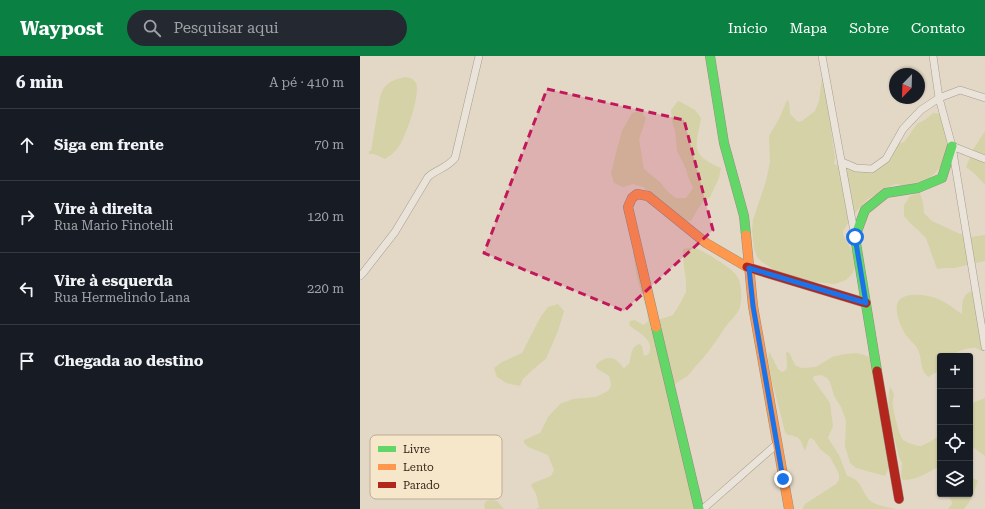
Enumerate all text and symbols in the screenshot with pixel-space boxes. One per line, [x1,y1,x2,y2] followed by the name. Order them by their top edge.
[127,10,407,46] search box
[20,17,103,40] text: Waypost
[141,17,163,39] icon: search
[173,19,279,37] text: Pesquisar aqui
[728,20,768,36] text: Início
[790,20,827,36] text: Mapa
[849,20,889,36] text: Sobre
[911,20,965,36] text: Contato
[889,68,925,104] north arrow
[16,72,63,92] text: 6 min
[269,75,344,90] text: A pé · 410 m
[16,134,38,156] icon: ahead
[54,136,164,154] text: Siga em frente
[314,137,344,152] text: 70 m
[54,200,152,218] text: Vire à direita
[16,206,38,228] icon: right
[307,209,344,224] text: 120 m
[54,218,174,233] text: Rua Mario Finotelli
[846,228,864,246] route start
[54,272,173,290] text: Vire à esquerda
[16,278,38,300] icon: left
[307,281,344,296] text: 220 m
[54,290,190,305] text: Rua Hermelindo Lana
[16,350,38,372] icon: arrive
[54,352,203,370] text: Chegada ao destino
[937,353,973,497] map controls
[937,353,973,389] button: +
[937,389,973,425] button: −
[937,425,973,461] button: locate
[370,435,502,499] legend
[403,443,430,456] text: Livre
[403,461,434,474] text: Lento
[937,461,973,497] button: layers
[774,470,792,488] route end
[403,479,440,492] text: Parado

